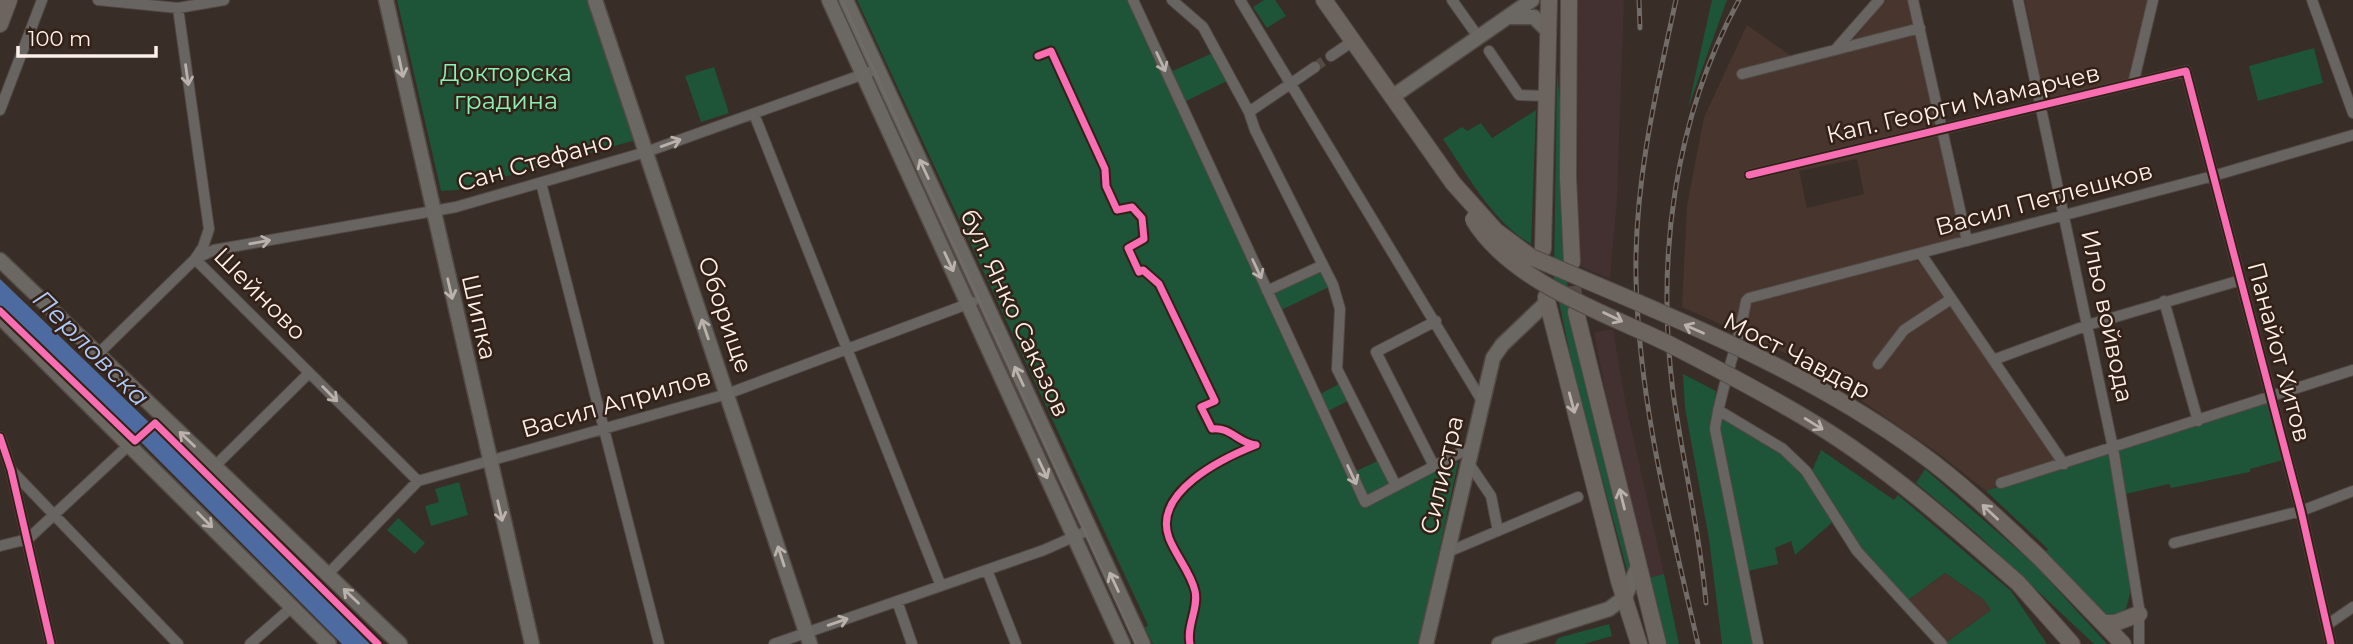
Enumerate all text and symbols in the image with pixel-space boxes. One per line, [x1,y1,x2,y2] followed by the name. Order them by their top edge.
[18,14,156,58] scale bar
[28,26,91,51] text: 100 m
[1155,51,1168,72] one-way arrow
[394,55,408,78] one-way arrow
[440,58,572,115] park label: Докторска градина
[1823,58,2103,149] street label: Кап. Георги Мамарчев
[181,63,194,86] one-way arrow
[454,126,616,198] street label: Сан Стефано
[660,136,682,148] one-way arrow
[1932,156,2156,241] street label: Васил Петлешков
[917,159,930,180] one-way arrow
[955,204,1076,421] street label: бул. Янко Сакъзов
[2075,227,2140,405] street label: Ильо войвода
[248,235,271,248] one-way arrow
[208,241,313,346] street label: Шейново
[943,251,956,273] one-way arrow
[692,253,759,377] street label: Оборище
[1251,258,1264,279] one-way arrow
[2241,259,2317,445] street label: Панайот Хитов
[456,271,503,362] street label: Шипка
[443,277,457,300] one-way arrow
[26,283,156,413] water label: Перловска
[1719,306,1876,405] street label: Мост Чавдар
[1602,310,1623,324] one-way arrow
[698,319,711,341] one-way arrow
[1684,322,1705,335] one-way arrow
[518,362,714,443] street label: Васил Априлов
[1011,366,1025,387] one-way arrow
[321,385,338,402] one-way arrow
[1566,392,1579,414] one-way arrow
[1414,413,1469,537] street label: Силистра
[1804,416,1823,431] one-way arrow
[179,431,196,448] one-way arrow
[1038,459,1051,480] one-way arrow
[1346,464,1359,485] one-way arrow
[1615,489,1628,511] one-way arrow
[494,499,508,522] one-way arrow
[1982,503,1999,520] one-way arrow
[197,511,214,528] one-way arrow
[774,545,787,567] one-way arrow
[1106,572,1119,593] one-way arrow
[343,588,360,605] one-way arrow
[827,615,849,628] one-way arrow

